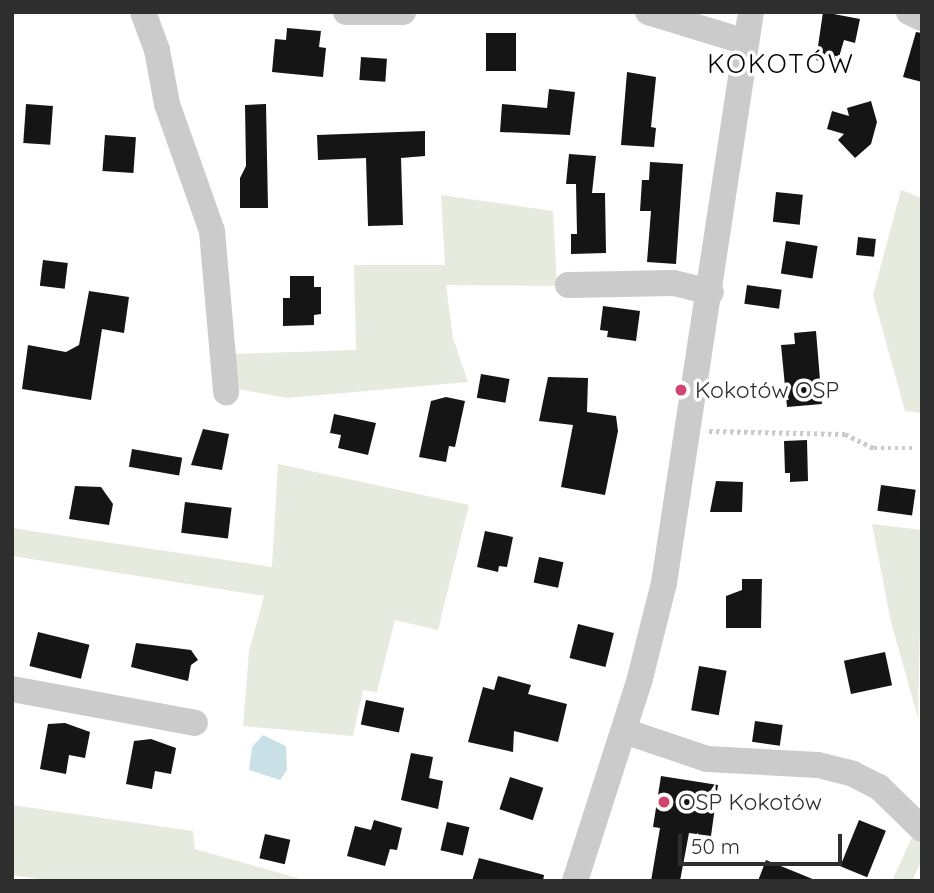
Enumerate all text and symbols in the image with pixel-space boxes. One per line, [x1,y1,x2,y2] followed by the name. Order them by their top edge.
[708,48,854,80] district label: KOKOTÓW
[695,376,839,404] place label: Kokotów OSP
[673,382,689,398] marker: Kokotów OSP
[678,788,822,816] place label: OSP Kokotów
[656,794,672,810] marker: OSP Kokotów
[682,820,846,864] scale bar
[691,833,740,859] text: 50 m

